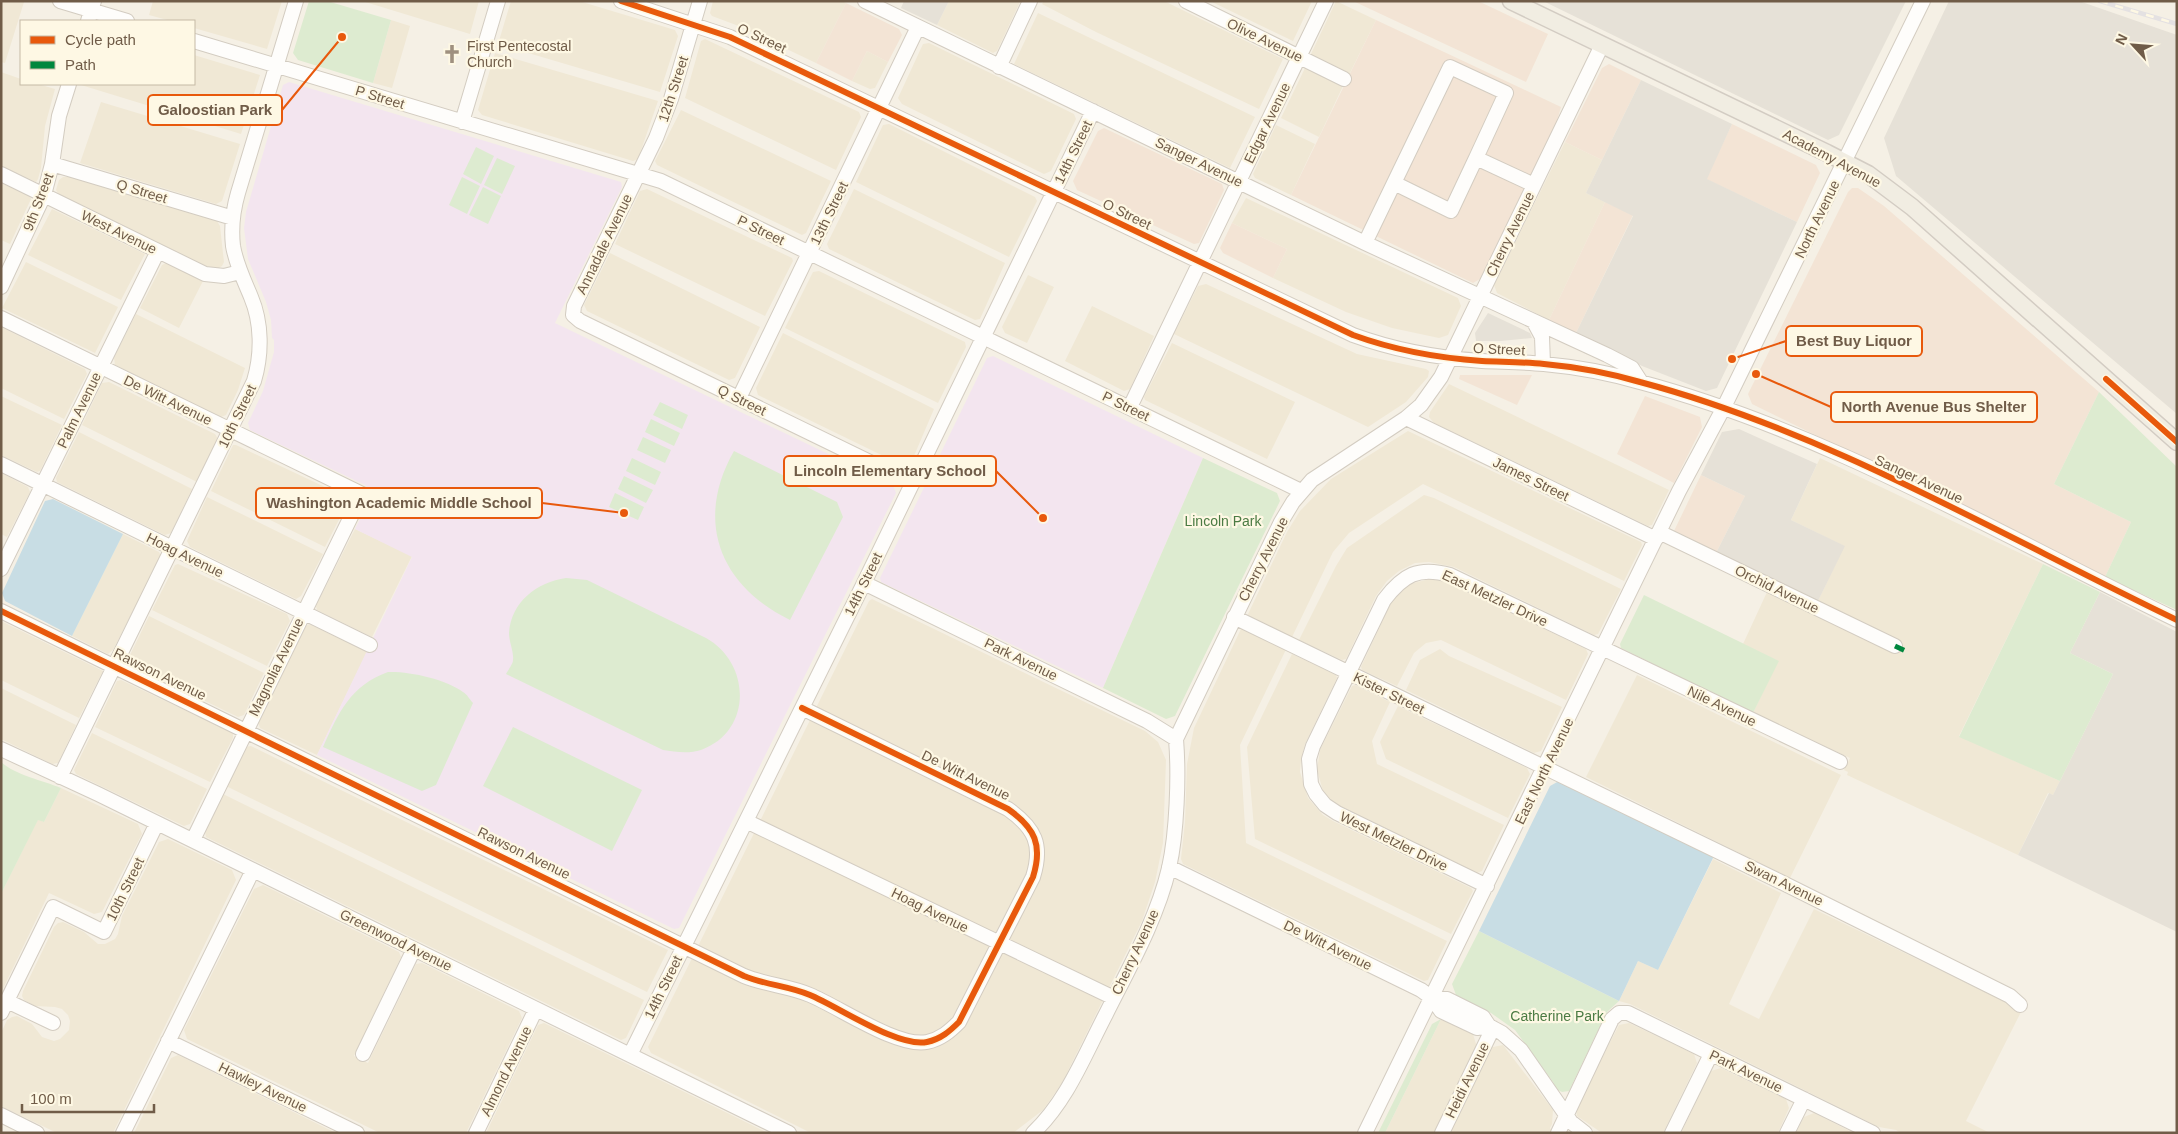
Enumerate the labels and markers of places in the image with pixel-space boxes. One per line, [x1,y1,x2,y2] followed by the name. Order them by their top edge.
[467,38,571,70] place label: First Pentecostal Church
[441,43,463,65] church icon: First Pentecostal Church
[148,95,282,125] callout: Galoostian Park
[1786,326,1922,356] callout: Best Buy Liquor
[1831,392,2037,422] callout: North Avenue Bus Shelter
[784,456,996,486] callout: Lincoln Elementary School
[256,488,542,518] callout: Washington Academic Middle School

